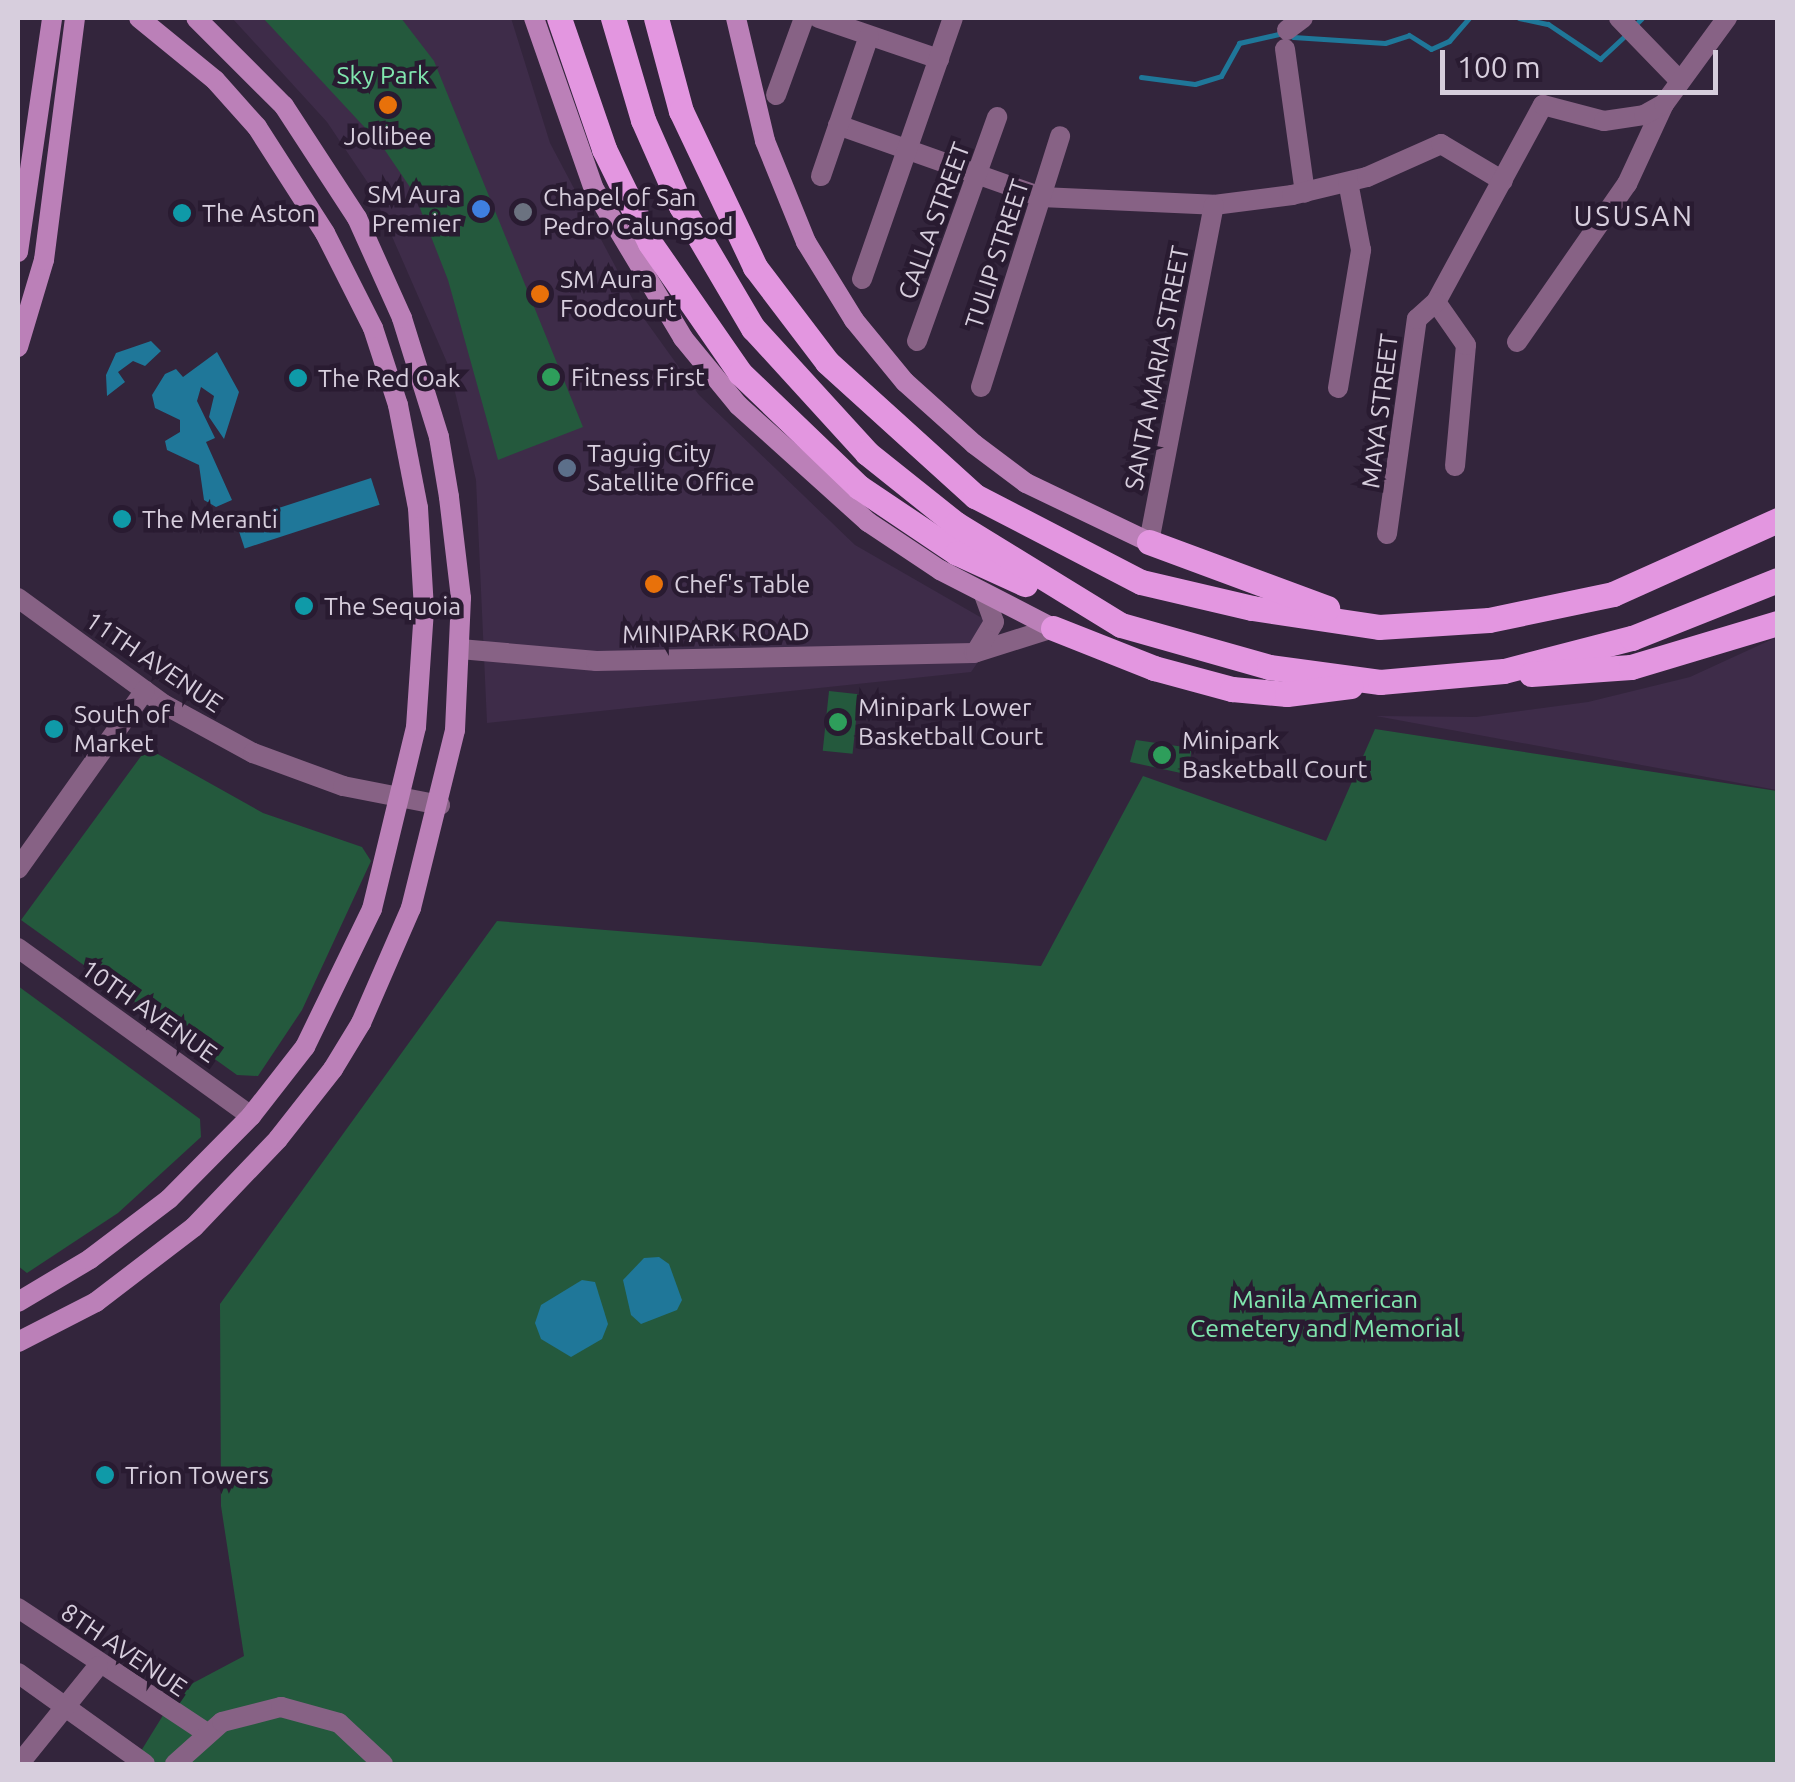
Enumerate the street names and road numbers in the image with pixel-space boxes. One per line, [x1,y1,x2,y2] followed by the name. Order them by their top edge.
[892,138,976,304] street label: CALLA STREET
[959,176,1035,332] street label: TULIP STREET
[1119,243,1195,493] street label: SANTA MARIA STREET
[1356,332,1404,490] street label: MAYA STREET
[80,605,228,719] street label: 11TH AVENUE
[622,616,810,650] street label: MINIPARK ROAD
[75,953,223,1069] street label: 10TH AVENUE
[56,1597,192,1703] street label: 8TH AVENUE

